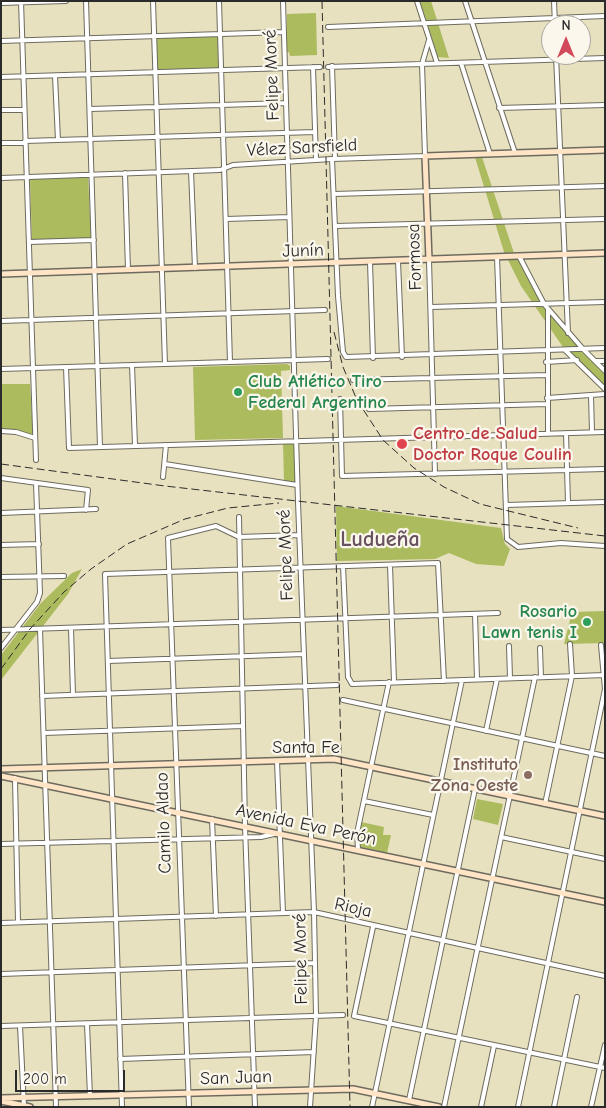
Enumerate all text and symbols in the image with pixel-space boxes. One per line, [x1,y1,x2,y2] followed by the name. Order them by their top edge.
[541,15,591,65] north arrow
[561,17,571,34] text: N
[260,29,284,121] street label: Felipe Moré
[246,134,358,162] street label: Vélez Sarsfield
[403,223,427,291] street label: Formosa
[282,239,324,263] street label: Junín
[248,371,387,414] place label: Club Atlético Tiro Federal Argentino
[232,386,244,398] marker: Club Atlético Tiro Federal Argentino
[413,423,572,466] place label: Centro de Salud Doctor Roque Coulin
[395,437,409,451] marker: Centro de Salud Doctor Roque Coulin
[274,509,298,601] street label: Felipe Moré
[340,527,420,553] district label: Ludueña
[481,601,577,644] place label: Rosario Lawn tenis I
[581,616,593,628] marker: Rosario Lawn tenis I
[272,737,340,759] street label: Santa Fe
[431,754,518,796] place label: Instituto Zona Oeste
[522,769,534,781] marker: Instituto Zona Oeste
[151,772,177,874] street label: Camilo Aldao
[234,800,378,850] street label: Avenida Eva Perón
[332,893,374,923] street label: Rioja
[289,913,313,1005] street label: Felipe Moré
[18,1060,128,1092] scale bar
[200,1066,272,1090] street label: San Juan
[23,1070,67,1088] text: 200 m

